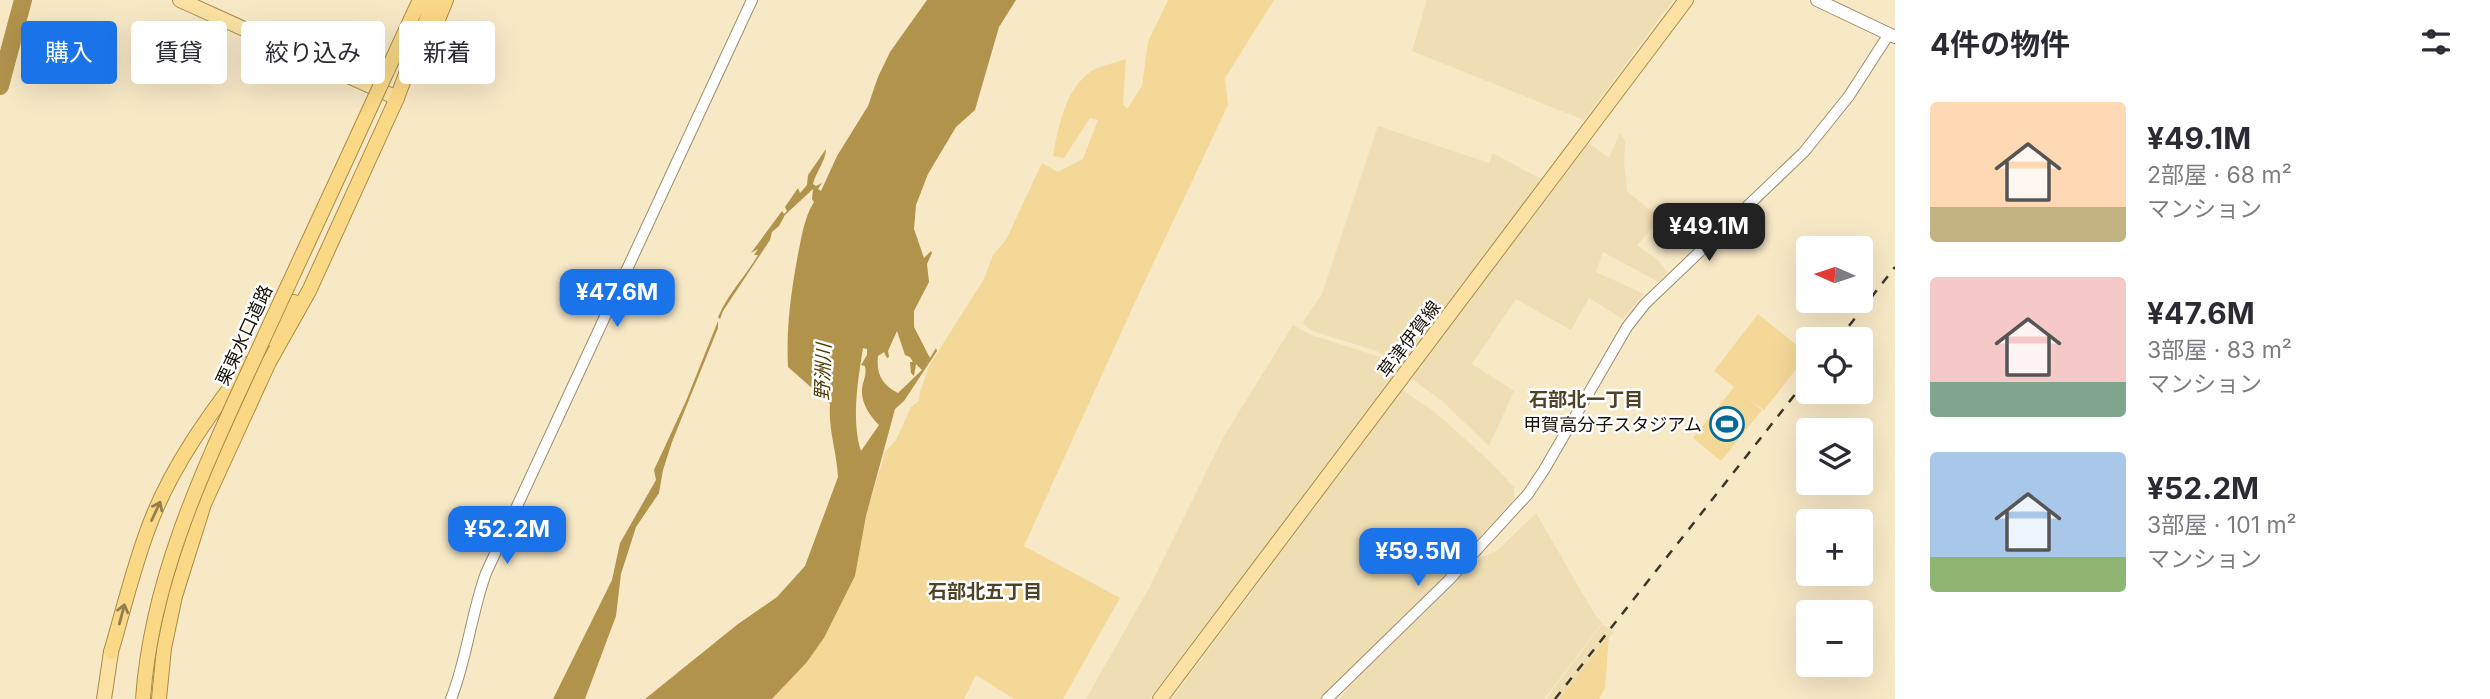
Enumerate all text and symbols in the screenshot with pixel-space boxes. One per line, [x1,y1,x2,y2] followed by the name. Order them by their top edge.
[21,21,117,84] chip: 購入
[131,21,227,84] chip: 賃貸
[241,21,385,84] chip: 絞り込み
[399,21,495,84] chip: 新着
[2417,23,2455,61] icon: filters
[1930,26,2070,62] text: 4件の物件
[2147,120,2251,156] text: ¥49.1M
[1986,130,2070,214] icon: home
[2147,161,2292,189] text: 2部屋 · 68 m²
[2147,195,2262,223] text: マンション
[1652,204,1766,263] pin: ¥49.1M
[1669,212,1749,240] text: ¥49.1M
[1796,236,1872,313] north arrow
[1796,236,1873,677] map controls
[560,270,674,329] pin: ¥47.6M
[576,278,658,306] text: ¥47.6M
[212,282,276,388] street label: 栗東水口道路
[2147,295,2255,331] text: ¥47.6M
[1374,297,1444,381] street label: 草津伊賀線
[1986,305,2070,389] icon: home
[1796,327,1873,404] button: locate
[2147,336,2292,364] text: 3部屋 · 83 m²
[811,341,836,401] water label: 野洲川
[2147,370,2262,398] text: マンション
[1529,388,1643,411] district label: 石部北一丁目
[1708,405,1746,443] sports icon: 甲賀高分子スタジアム
[1523,414,1702,435] place label: 甲賀高分子スタジアム
[1796,418,1873,495] button: layers
[2147,470,2259,506] text: ¥52.2M
[1986,480,2070,564] icon: home
[150,500,163,522] one-way arrow
[450,506,564,566] pin: ¥52.2M
[1796,509,1873,586] button: +
[2147,511,2297,539] text: 3部屋 · 101 m²
[464,515,550,543] text: ¥52.2M
[1361,528,1475,588] pin: ¥59.5M
[1375,537,1461,565] text: ¥59.5M
[2147,545,2262,573] text: マンション
[928,580,1042,603] district label: 石部北五丁目
[1796,600,1873,677] button: −
[116,603,129,625] one-way arrow

